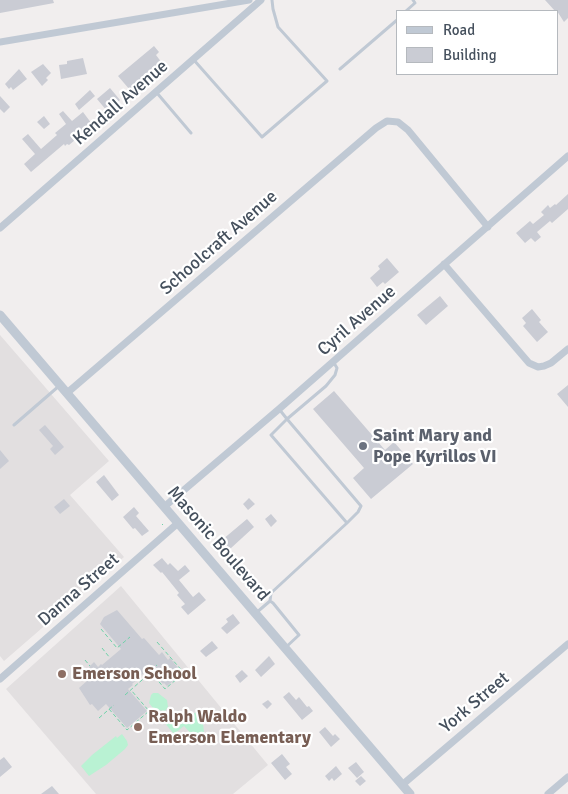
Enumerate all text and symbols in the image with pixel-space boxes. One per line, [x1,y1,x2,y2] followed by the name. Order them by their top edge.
[396,10,558,75] legend
[443,21,475,39] text: Road
[443,46,497,64] text: Building
[69,56,173,150] street label: Kendall Avenue
[156,186,282,300] street label: Schoolcraft Avenue
[313,281,401,361] street label: Cyril Avenue
[373,425,497,468] place label: Saint Mary and Pope Kyrillos VI
[357,440,369,452] marker: Saint Mary and Pope Kyrillos VI
[162,482,274,606] street label: Masonic Boulevard
[34,549,124,631] street label: Danna Street
[72,663,197,685] place label: Emerson School
[56,668,68,680] marker: Emerson School
[436,668,514,738] street label: York Street
[148,706,311,749] place label: Ralph Waldo Emerson Elementary
[132,721,144,733] marker: Ralph Waldo Emerson Elementary

